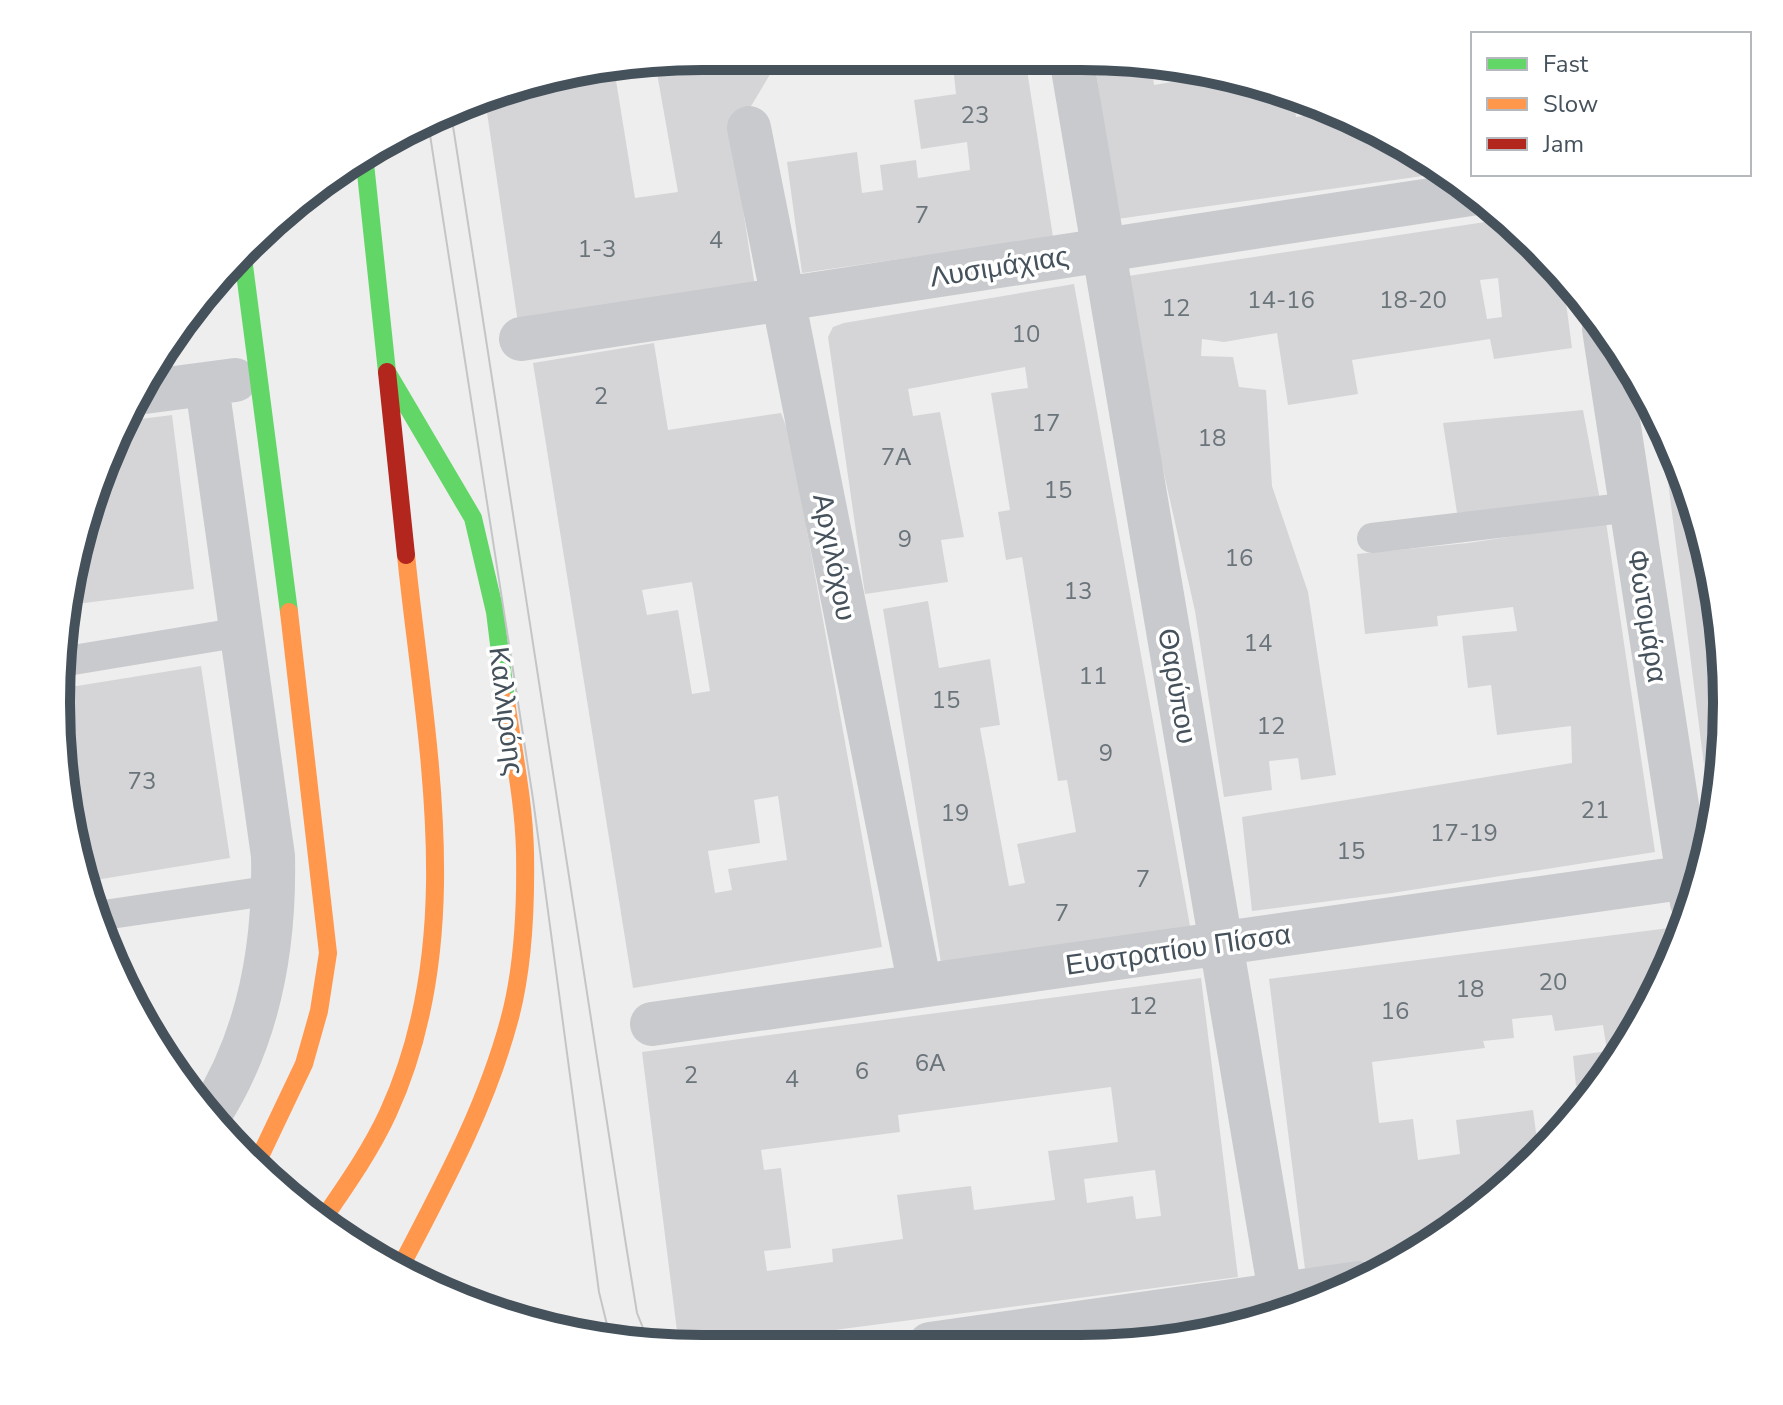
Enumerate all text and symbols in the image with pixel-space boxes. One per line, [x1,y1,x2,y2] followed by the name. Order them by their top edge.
[1471,32,1751,176] legend
[1543,48,1589,80] text: Fast
[1543,88,1598,120] text: Slow
[961,99,989,131] house number: 23
[1542,128,1584,160] text: Jam
[915,199,929,231] house number: 7
[709,224,723,256] house number: 4
[578,233,616,265] house number: 1-3
[927,237,1071,297] street label: Λυσιμάχιας
[1247,284,1315,316] house number: 14-16
[1379,284,1447,316] house number: 18-20
[1162,292,1190,324] house number: 12
[1012,318,1040,350] house number: 10
[594,380,608,412] house number: 2
[1032,407,1060,439] house number: 17
[1198,422,1226,454] house number: 18
[881,441,911,473] house number: 7Α
[1044,474,1072,506] house number: 15
[803,490,865,624] street label: Αρχιλόχου
[898,523,912,555] house number: 9
[1225,542,1253,574] house number: 16
[1618,547,1676,685] street label: Φωτομάρα
[1064,575,1092,607] house number: 13
[1148,625,1206,747] street label: Θαρύπου
[1244,627,1272,659] house number: 14
[479,645,533,778] street label: Καλλιρόης
[1079,660,1107,692] house number: 11
[932,684,960,716] house number: 15
[1257,710,1285,742] house number: 12
[1099,737,1113,769] house number: 9
[128,765,156,797] house number: 73
[1581,794,1609,826] house number: 21
[941,797,969,829] house number: 19
[1430,817,1498,849] house number: 17-19
[1337,835,1365,867] house number: 15
[1136,863,1150,895] house number: 7
[1055,897,1069,929] house number: 7
[1063,915,1293,985] street label: Ευστρατίου Πίσσα
[1539,966,1567,998] house number: 20
[1456,973,1484,1005] house number: 18
[1129,990,1157,1022] house number: 12
[1381,995,1409,1027] house number: 16
[915,1047,945,1079] house number: 6Α
[855,1055,869,1087] house number: 6
[684,1059,698,1091] house number: 2
[785,1063,799,1095] house number: 4

